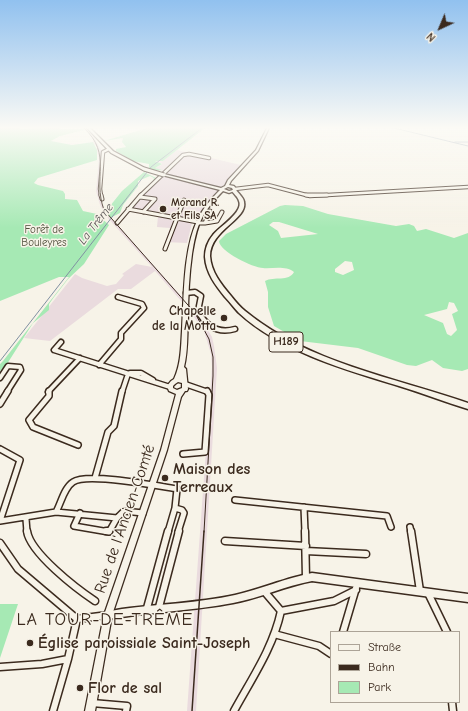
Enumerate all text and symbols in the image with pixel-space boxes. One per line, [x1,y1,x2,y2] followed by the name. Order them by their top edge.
[420,8,460,48] north arrow
[424,30,438,44] text: N
[171,196,219,222] place label: Morand R. et Fils SA
[75,200,117,248] water label: La Trême
[158,204,168,214] marker: Morand R. et Fils SA
[21,223,67,249] park label: Forêt de Bouleyres
[152,303,216,334] place label: Chapelle de la Motta
[219,313,229,323] marker: Chapelle de la Motta
[269,332,303,352] road number: H189
[91,442,159,596] street label: Rue de l'Ancien-Comté
[173,459,250,497] place label: Maison des Terreaux
[160,473,170,483] marker: Maison des Terreaux
[17,609,193,631] district label: LA TOUR-DE-TRÊME
[330,631,460,703] legend
[38,633,251,653] place label: Église paroissiale Saint-Joseph
[25,638,35,648] marker: Église paroissiale Saint-Joseph
[368,640,401,654] text: Straße
[368,660,395,674] text: Bahn
[88,678,162,698] place label: Flor de sal
[368,680,391,694] text: Park
[75,683,85,693] marker: Flor de sal

